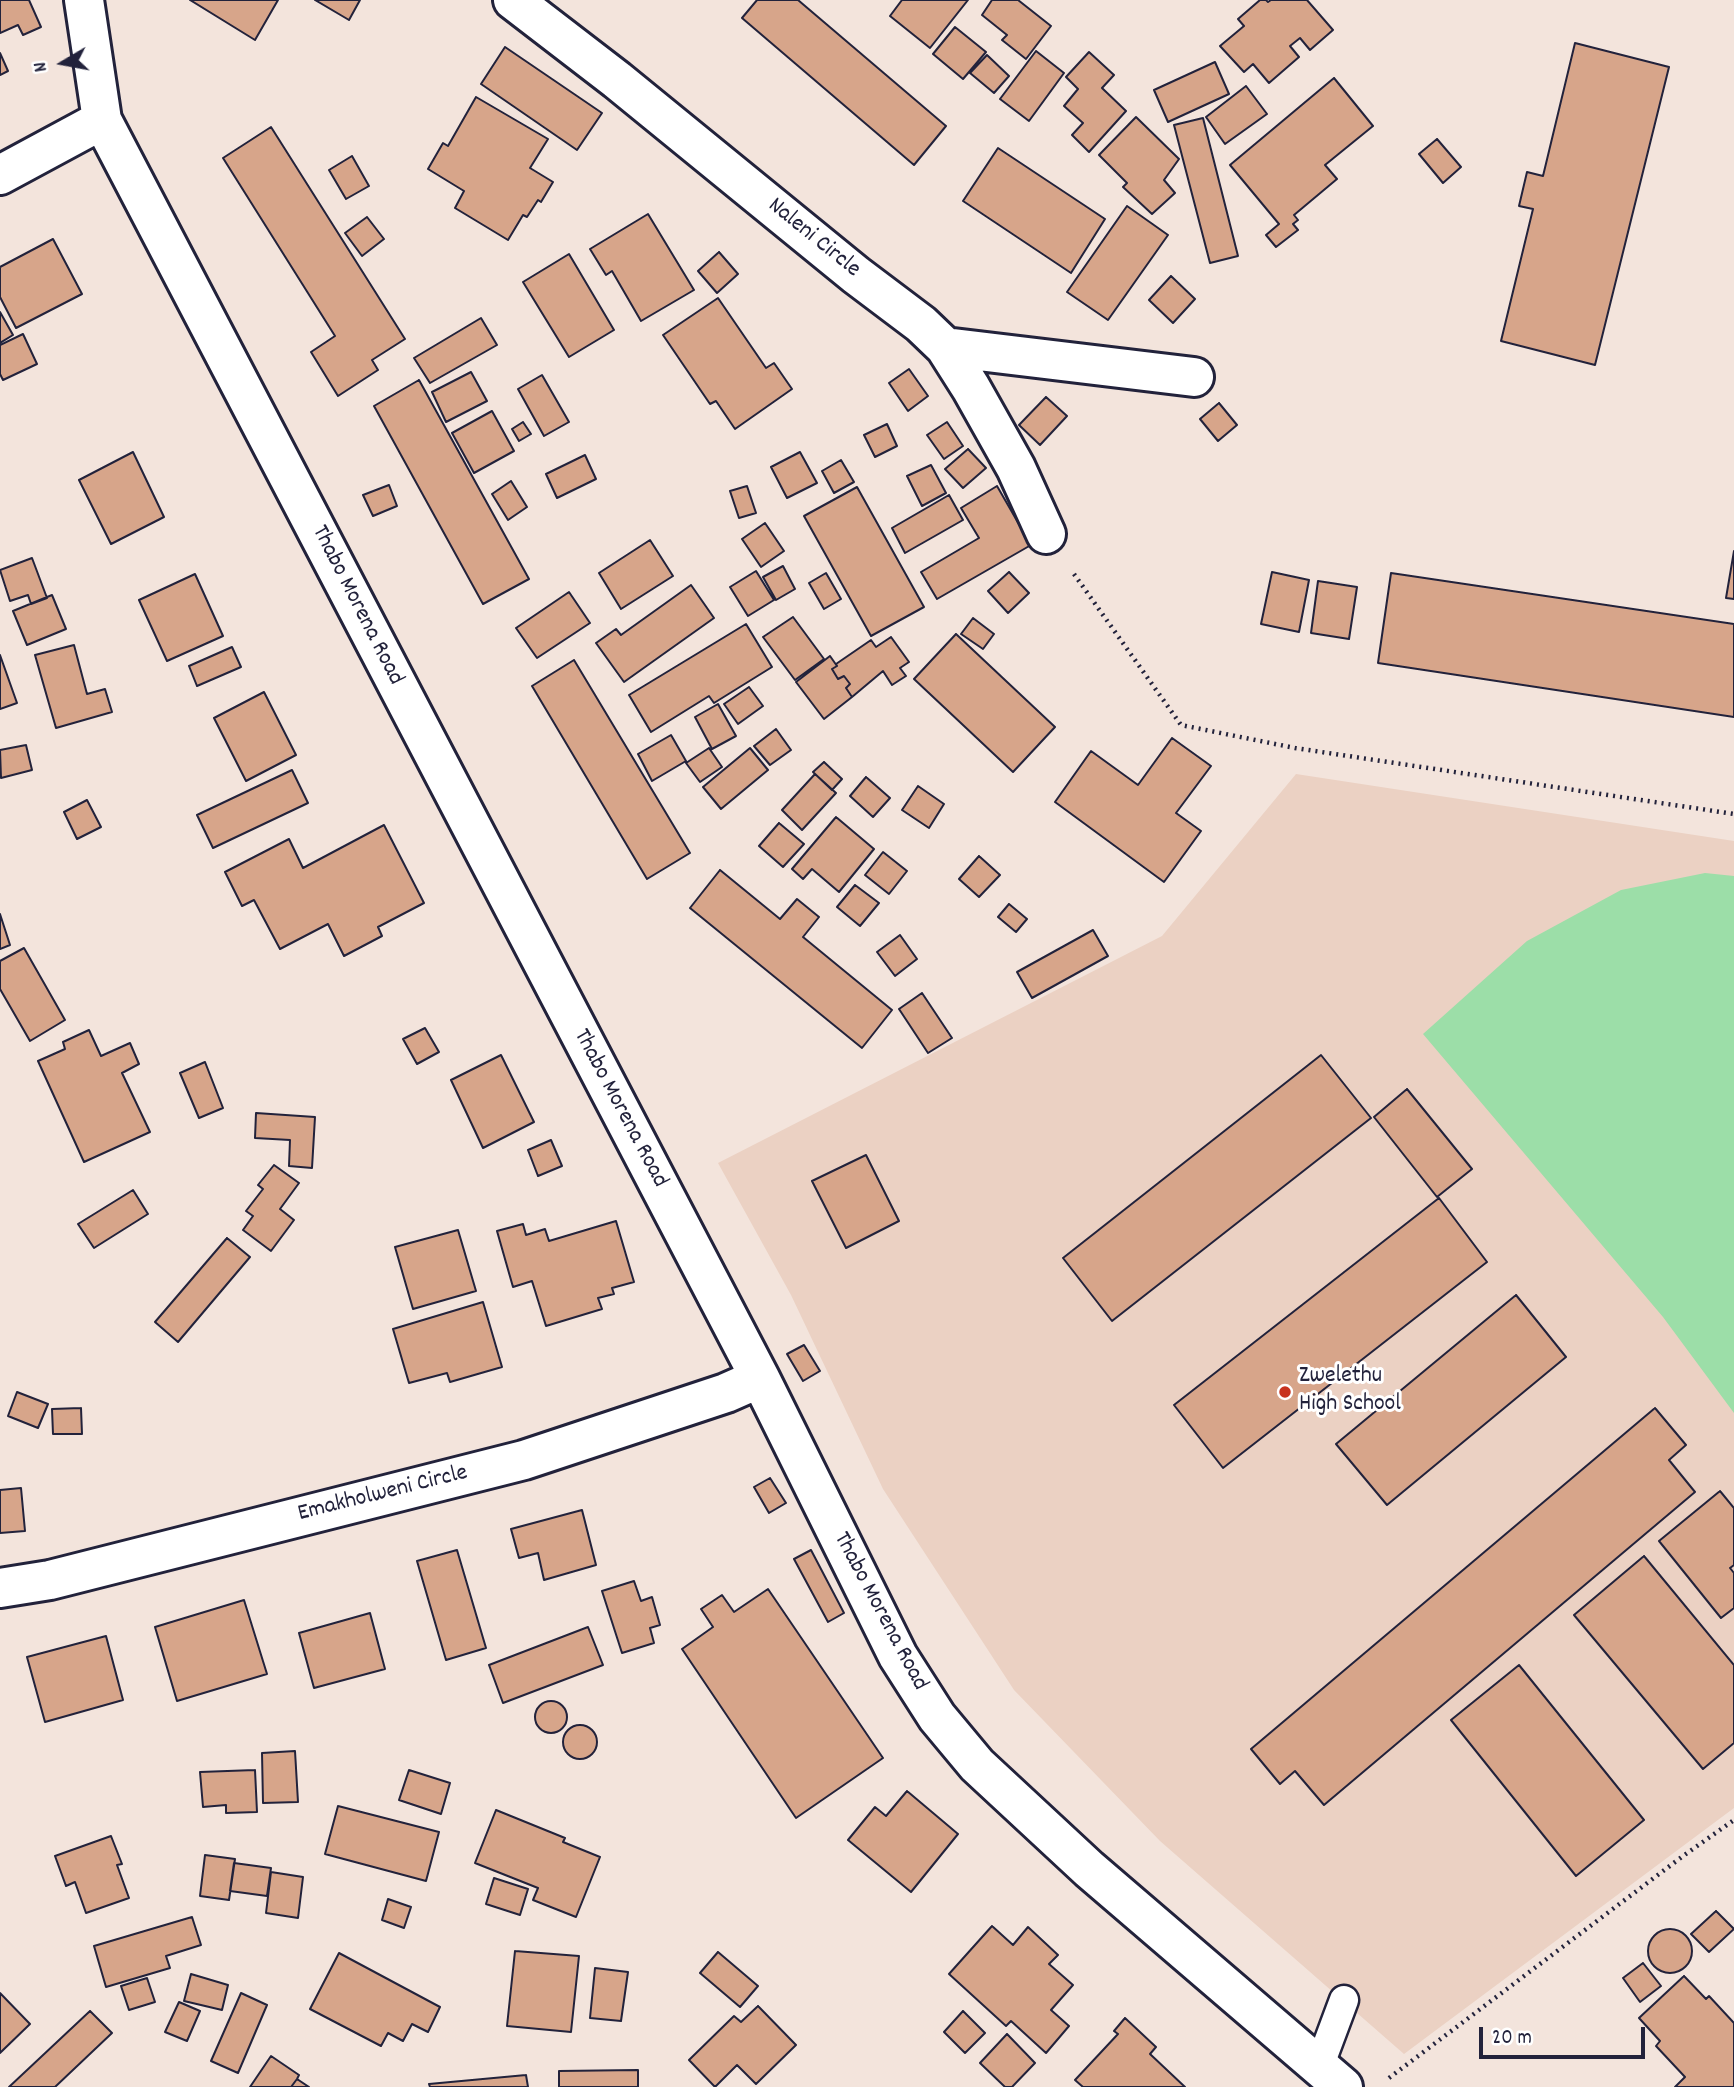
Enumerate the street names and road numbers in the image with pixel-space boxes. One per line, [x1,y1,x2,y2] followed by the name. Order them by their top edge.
[761,193,865,285] street label: Naleni Circle
[303,521,409,691] street label: Thabo Morena Road
[565,1025,673,1193] street label: Thabo Morena Road
[295,1460,471,1530] street label: Emakholweni Circle
[825,1528,933,1696] street label: Thabo Morena Road

